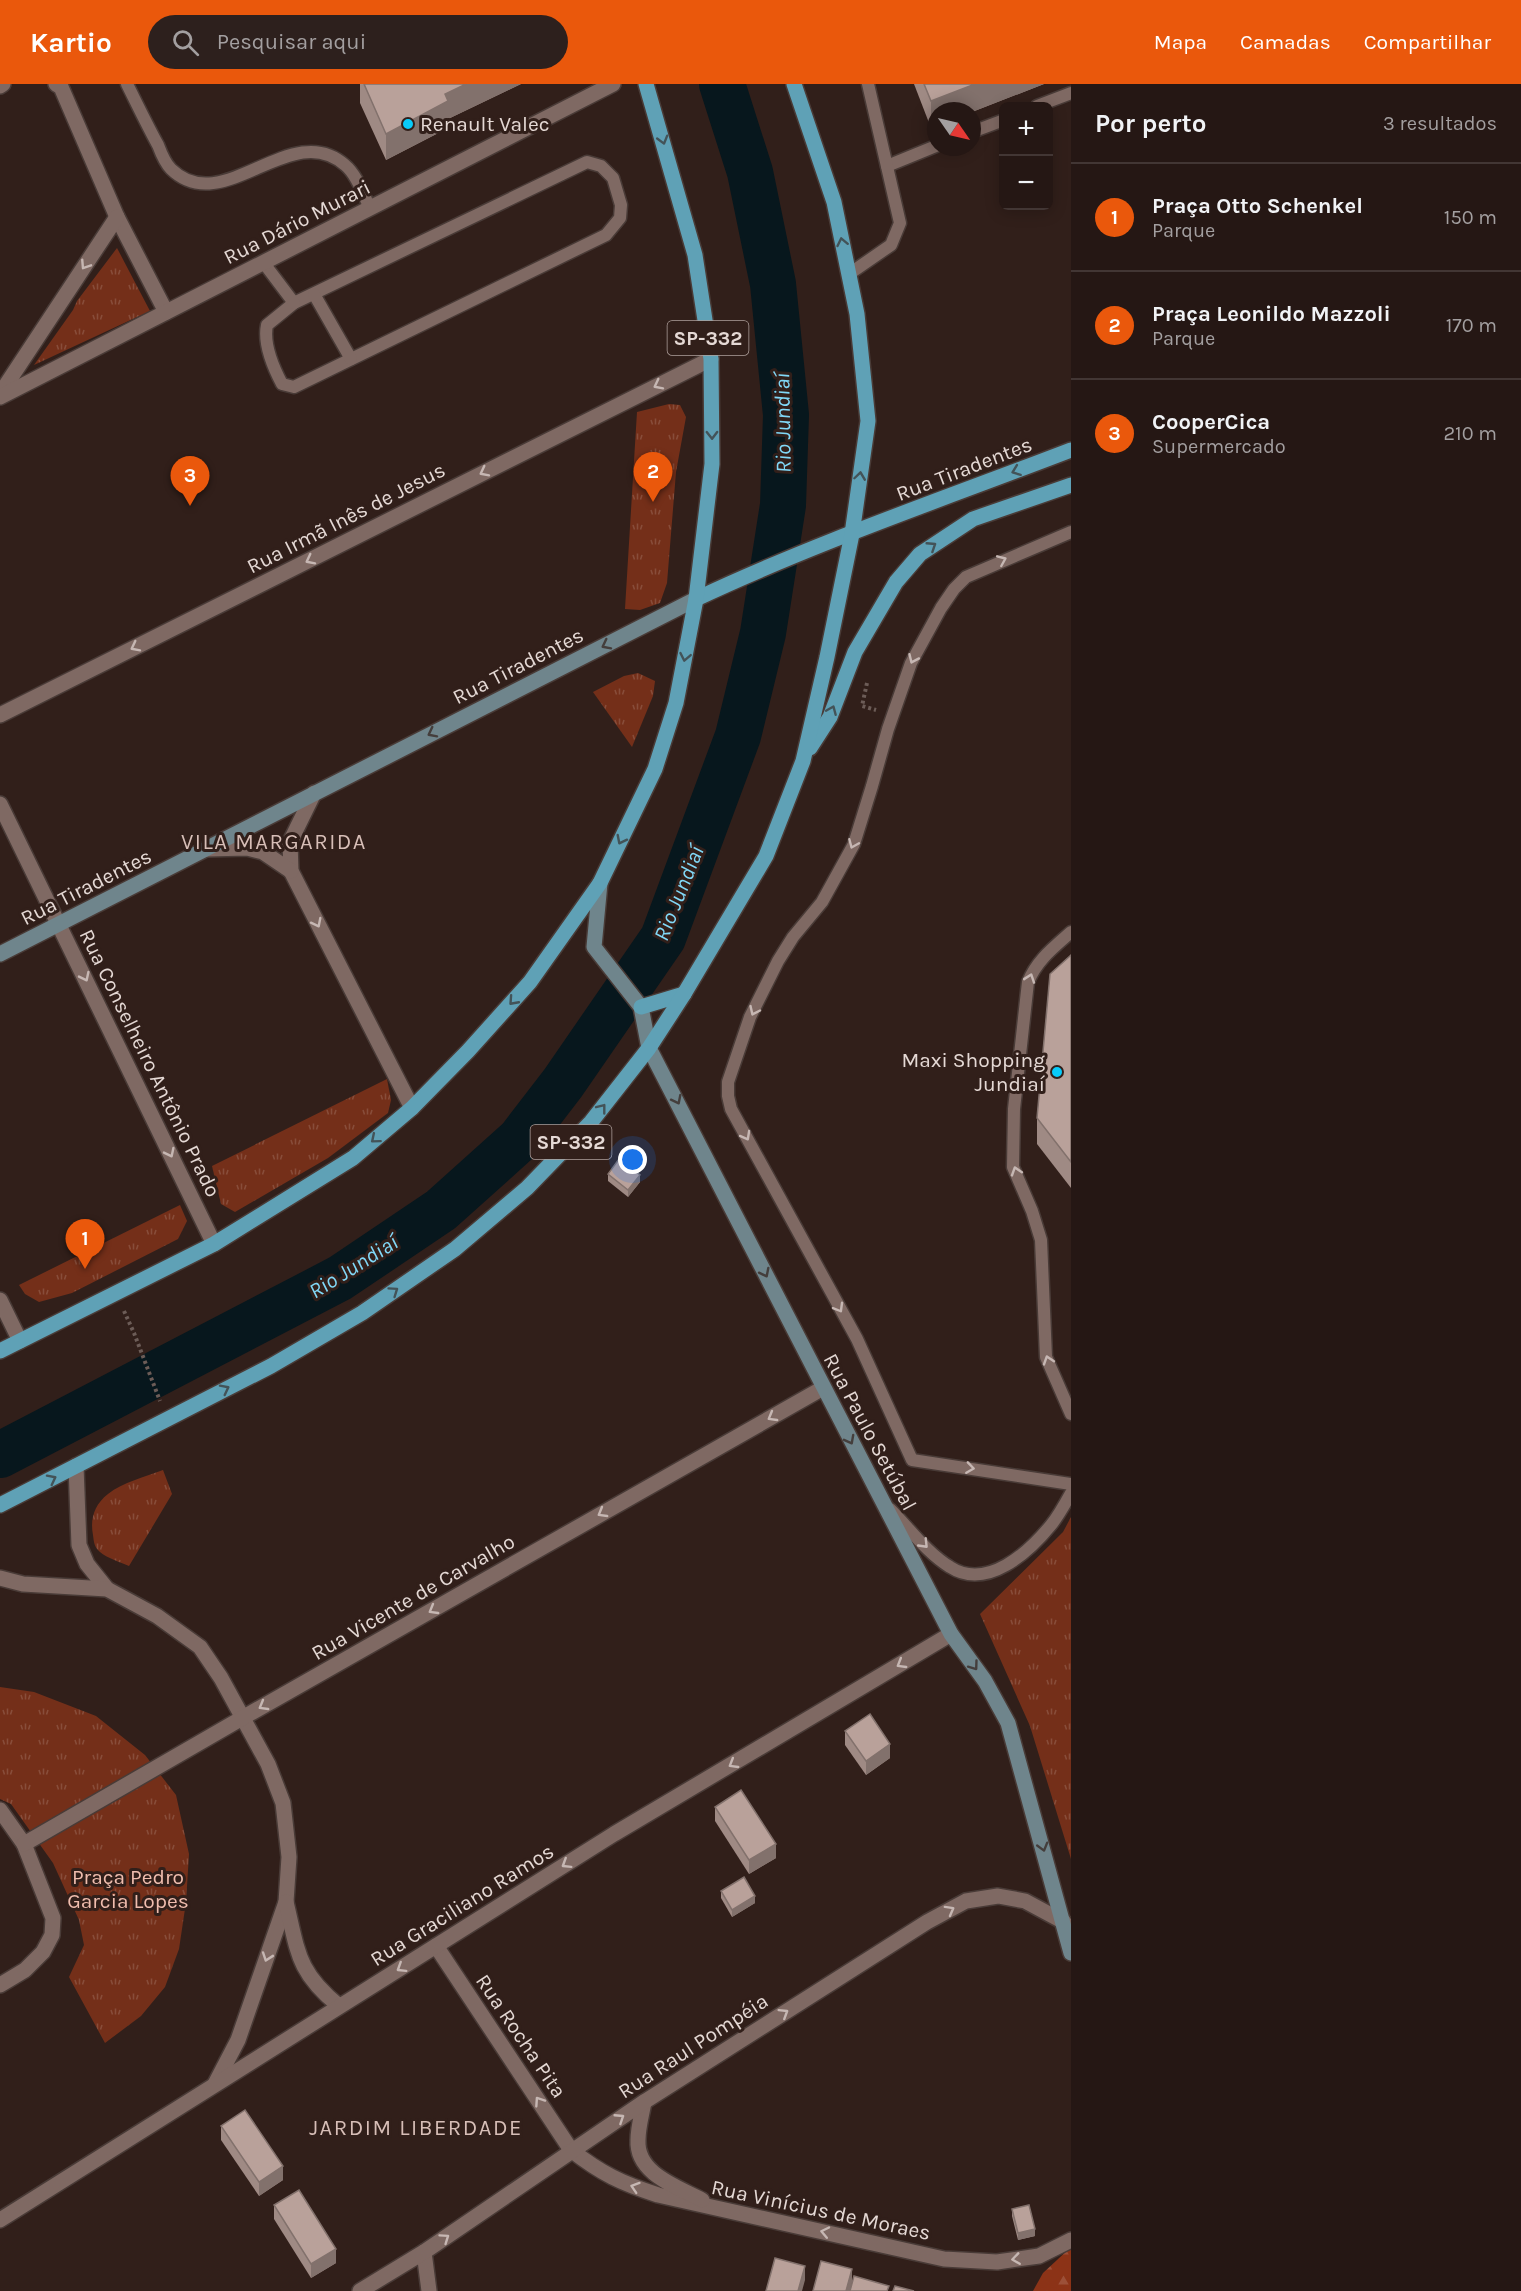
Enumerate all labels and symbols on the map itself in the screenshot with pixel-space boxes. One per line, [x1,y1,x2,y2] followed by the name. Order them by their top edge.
[927,102,981,156] north arrow
[420,112,550,136] place label: Renault Valec
[401,117,415,131] marker: Renault Valec
[655,135,668,145] one-way arrow
[220,175,374,269] street label: Rua Dário Murari
[836,237,849,247] one-way arrow
[81,259,92,270] one-way arrow
[668,321,748,355] road number: SP-332
[769,371,797,473] water label: Rio Jundiaí
[654,378,665,389] one-way arrow
[706,430,718,439] one-way arrow
[893,432,1035,506] street label: Rua Tiradentes
[634,452,672,502] pin: 2
[170,456,210,506] pin: 3
[243,458,449,578] street label: Rua Irmã Inês de Jesus
[1012,464,1022,477] one-way arrow
[479,465,490,477] one-way arrow
[853,472,865,481] one-way arrow
[925,542,936,553] one-way arrow
[305,552,316,564] one-way arrow
[996,555,1007,567] one-way arrow
[449,623,587,709] street label: Rua Tiradentes
[602,638,612,649] one-way arrow
[131,640,142,651] one-way arrow
[679,652,692,662] one-way arrow
[908,652,920,663] one-way arrow
[825,706,837,717] one-way arrow
[428,726,439,737] one-way arrow
[181,829,367,855] district label: VILA MARGARIDA
[617,834,628,844] one-way arrow
[848,838,860,849] one-way arrow
[648,840,711,945] water label: Rio Jundiaí
[17,844,155,930] street label: Rua Tiradentes
[310,917,322,928] one-way arrow
[75,925,225,1201] street label: Rua Conselheiro Antônio Prado
[78,971,90,982] one-way arrow
[1023,973,1036,984] one-way arrow
[509,995,520,1005] one-way arrow
[749,1004,761,1015] one-way arrow
[901,1048,1046,1096] place label: Maxi Shopping Jundiaí
[1050,1065,1064,1079] marker: Maxi Shopping Jundiaí
[669,1093,681,1104] one-way arrow
[595,1103,606,1114] one-way arrow
[530,1125,612,1159] road number: SP-332
[739,1130,750,1140] one-way arrow
[371,1132,382,1143] one-way arrow
[618,1145,647,1174] your location
[163,1146,175,1157] one-way arrow
[1011,1166,1023,1176] one-way arrow
[66,1220,104,1269] pin: 1
[304,1228,405,1304] water label: Rio Jundiaí
[757,1267,769,1278] one-way arrow
[387,1287,398,1298] one-way arrow
[832,1301,843,1312] one-way arrow
[818,1349,922,1515] street label: Rua Paulo Setúbal
[1043,1355,1056,1366] one-way arrow
[219,1385,230,1397] one-way arrow
[768,1410,778,1421] one-way arrow
[843,1434,854,1444] one-way arrow
[965,1461,974,1473] one-way arrow
[46,1474,57,1486] one-way arrow
[598,1506,609,1517] one-way arrow
[307,1529,519,1665] street label: Rua Vicente de Carvalho
[917,1537,928,1547] one-way arrow
[429,1602,439,1614] one-way arrow
[896,1657,907,1668] one-way arrow
[967,1659,978,1670] one-way arrow
[259,1699,269,1710] one-way arrow
[729,1756,739,1768] one-way arrow
[366,1839,558,1971] street label: Rua Graciliano Ramos
[1036,1841,1048,1851] one-way arrow
[562,1857,572,1869] one-way arrow
[67,1865,189,1913] park label: Praça Pedro Garcia Lopes
[944,1906,954,1917] one-way arrow
[262,1951,274,1962] one-way arrow
[397,1961,407,1973] one-way arrow
[471,1970,571,2102] street label: Rua Rocha Pita
[614,1989,772,2103] street label: Rua Raul Pompéia
[778,2009,789,2020] one-way arrow
[535,2097,546,2108] one-way arrow
[613,2114,624,2125] one-way arrow
[309,2115,523,2141] district label: JARDIM LIBERDADE
[709,2175,933,2245] street label: Rua Vinícius de Moraes
[630,2182,641,2195] one-way arrow
[820,2227,830,2240] one-way arrow
[438,2234,449,2245] one-way arrow
[1012,2253,1021,2265] one-way arrow

